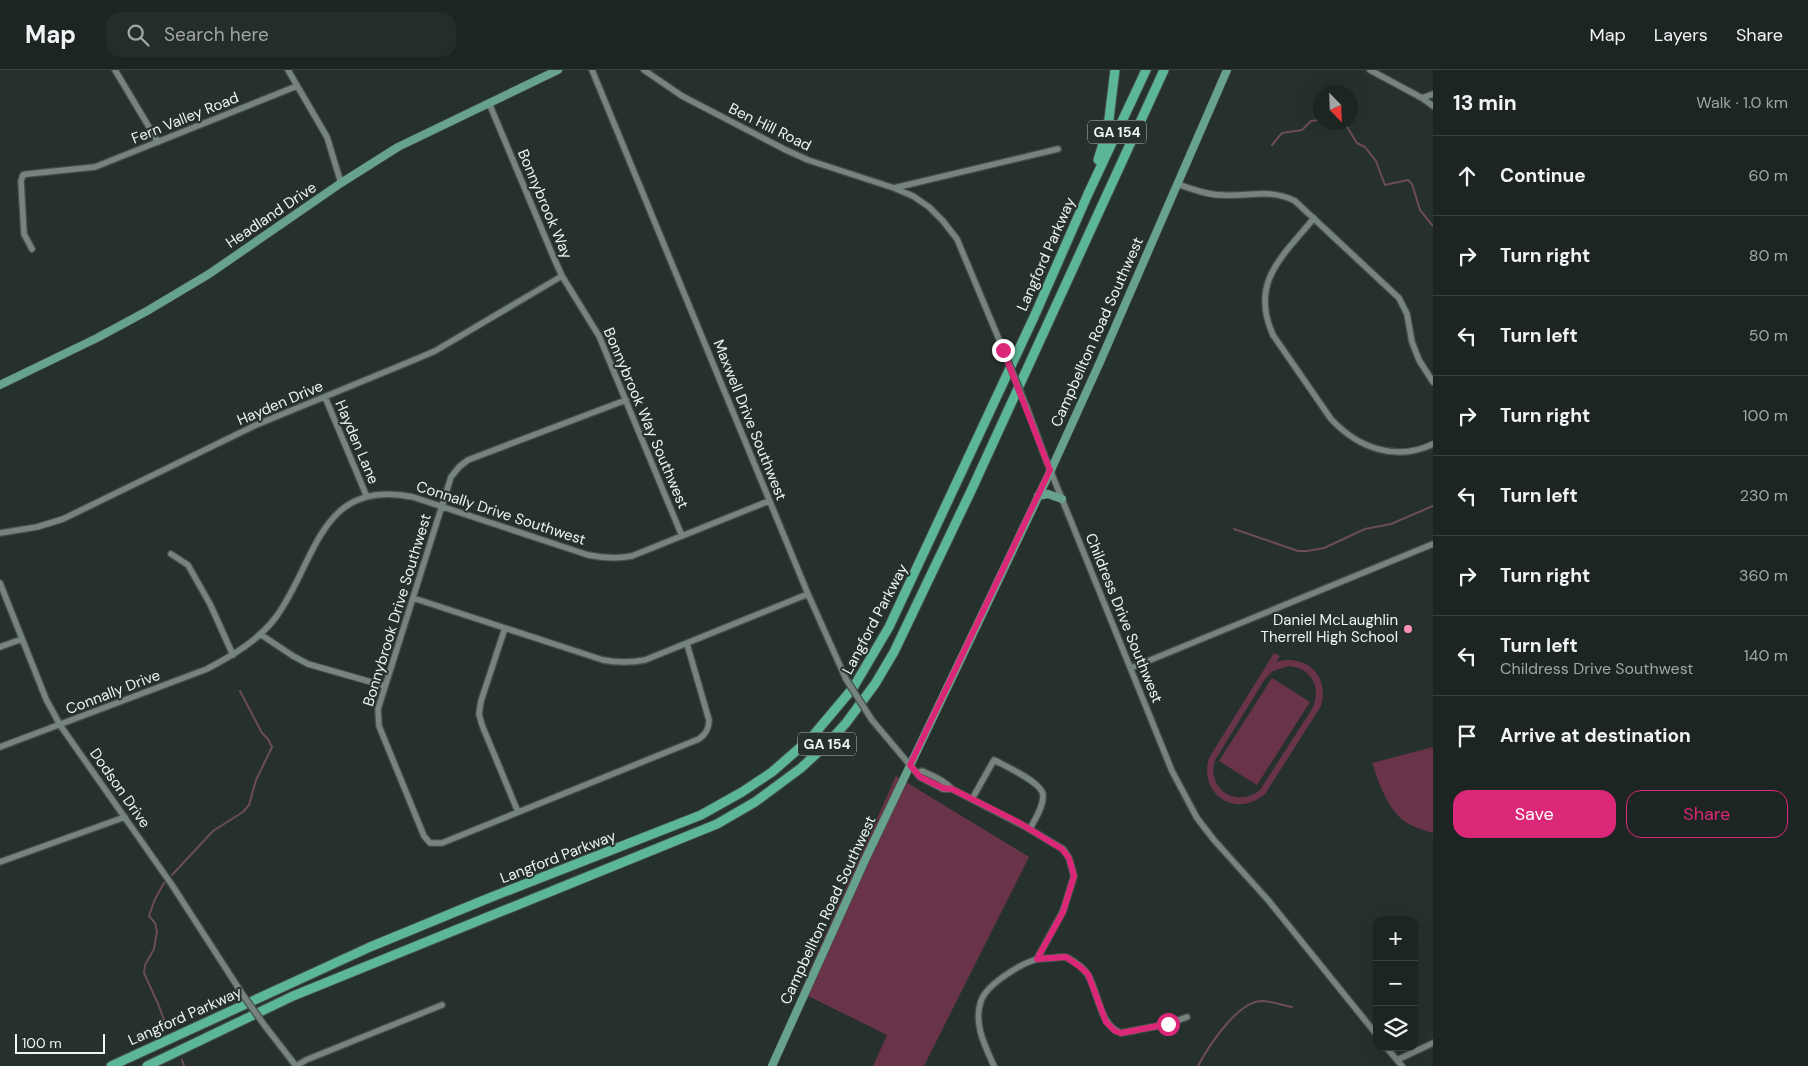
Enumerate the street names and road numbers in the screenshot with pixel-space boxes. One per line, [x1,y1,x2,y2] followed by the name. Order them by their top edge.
[128,87,242,149] street label: Fern Valley Road
[725,98,815,156] street label: Ben Hill Road
[1088,121,1146,144] road number: GA 154
[513,146,577,263] street label: Bonnybrook Way
[222,177,320,253] street label: Headland Drive
[1012,193,1080,314] street label: Langford Parkway
[1046,234,1148,430] street label: Campbellton Road Southwest
[599,324,693,512] street label: Bonnybrook Way Southwest
[709,337,791,503] street label: Maxwell Drive Southwest
[234,376,326,430] street label: Hayden Drive
[330,397,384,487] street label: Hayden Lane
[414,476,588,550] street label: Connally Drive Southwest
[358,511,436,709] street label: Bonnybrook Drive Southwest
[1081,530,1167,706] street label: Childress Drive Southwest
[837,560,913,678] street label: Langford Parkway
[63,665,163,719] street label: Connally Drive
[798,732,856,756] road number: GA 154
[85,744,155,832] street label: Dodson Drive
[775,812,881,1007] street label: Campbellton Road Southwest
[497,825,619,888] street label: Langford Parkway
[125,982,246,1050] street label: Langford Parkway

